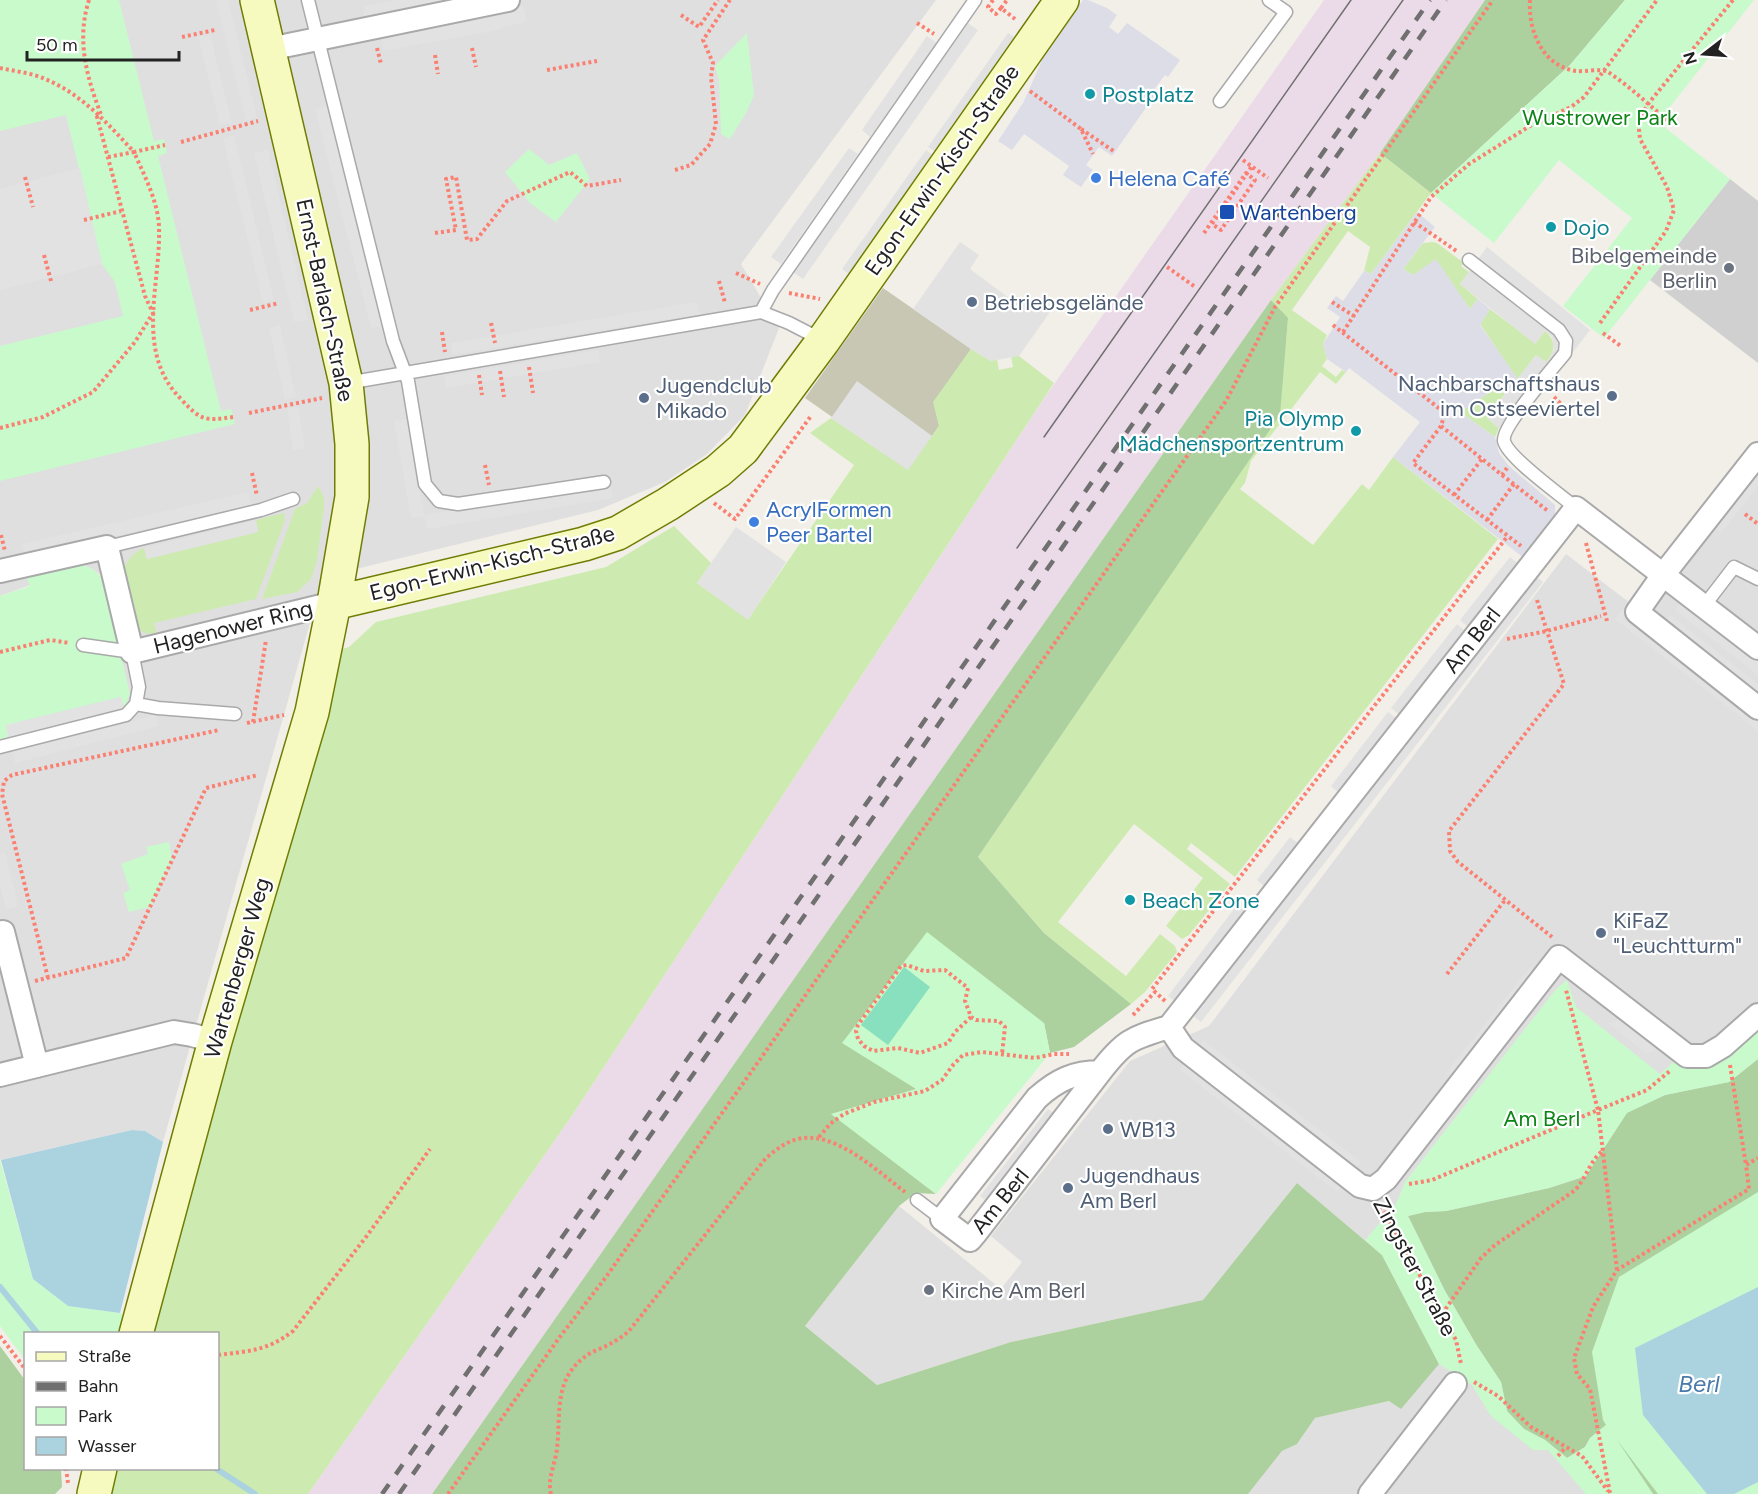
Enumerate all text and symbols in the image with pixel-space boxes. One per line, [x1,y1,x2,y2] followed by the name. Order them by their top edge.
[27,24,178,62] scale bar
[1674,24,1734,84] north arrow
[36,34,78,56] text: 50 m
[1679,50,1701,67] text: N
[859,59,1025,281] street label: Egon-Erwin-Kisch-Straße
[1102,81,1194,108] place label: Postplatz
[1083,87,1097,101] marker: Postplatz
[1522,104,1678,131] park label: Wustrower Park
[1108,165,1229,192] place label: Helena Café
[1089,171,1103,185] marker: Helena Café
[290,196,360,404] street label: Ernst-Barlach-Straße
[1240,199,1357,226] place label: Wartenberg
[1218,203,1236,221] marker: Wartenberg
[1563,214,1610,241] place label: Dojo
[1544,220,1558,234] marker: Dojo
[1571,242,1717,294] place label: Bibelgemeinde Berlin
[1722,261,1736,275] marker: Bibelgemeinde Berlin
[984,289,1144,316] place label: Betriebsgelände
[965,295,979,309] marker: Betriebsgelände
[1398,370,1600,422] place label: Nachbarschaftshaus im Ostseeviertel
[656,372,772,424] place label: Jugendclub Mikado
[1605,389,1619,403] marker: Nachbarschaftshaus im Ostseeviertel
[637,391,651,405] marker: Jugendclub Mikado
[1119,405,1344,457] place label: Pia Olymp Mädchensportzentrum
[1349,424,1363,438] marker: Pia Olymp Mädchensportzentrum
[766,496,892,548] place label: AcrylFormen Peer Bartel
[747,515,761,529] marker: AcrylFormen Peer Bartel
[367,519,617,607] street label: Egon-Erwin-Kisch-Straße
[150,594,316,660] street label: Hagenower Ring
[1438,601,1506,679] street label: Am Berl
[198,875,276,1061] street label: Wartenberger Weg
[1142,887,1259,914] place label: Beach Zone
[1123,893,1137,907] marker: Beach Zone
[1613,907,1742,959] place label: KiFaZ "Leuchtturm"
[1594,926,1608,940] marker: KiFaZ "Leuchtturm"
[1504,1105,1580,1132] park label: Am Berl
[1120,1116,1176,1143] place label: WB13
[1101,1122,1115,1136] marker: WB13
[1080,1162,1200,1214] place label: Jugendhaus Am Berl
[965,1163,1035,1239] street label: Am Berl
[1061,1181,1075,1195] marker: Jugendhaus Am Berl
[1367,1193,1463,1341] street label: Zingster Straße
[941,1277,1085,1304] place label: Kirche Am Berl
[922,1283,936,1297] marker: Kirche Am Berl
[24,1332,219,1470] legend
[78,1345,131,1367] text: Straße
[1678,1369,1720,1398] water label: Berl
[78,1375,118,1397] text: Bahn
[78,1405,113,1427] text: Park
[78,1435,136,1457] text: Wasser

